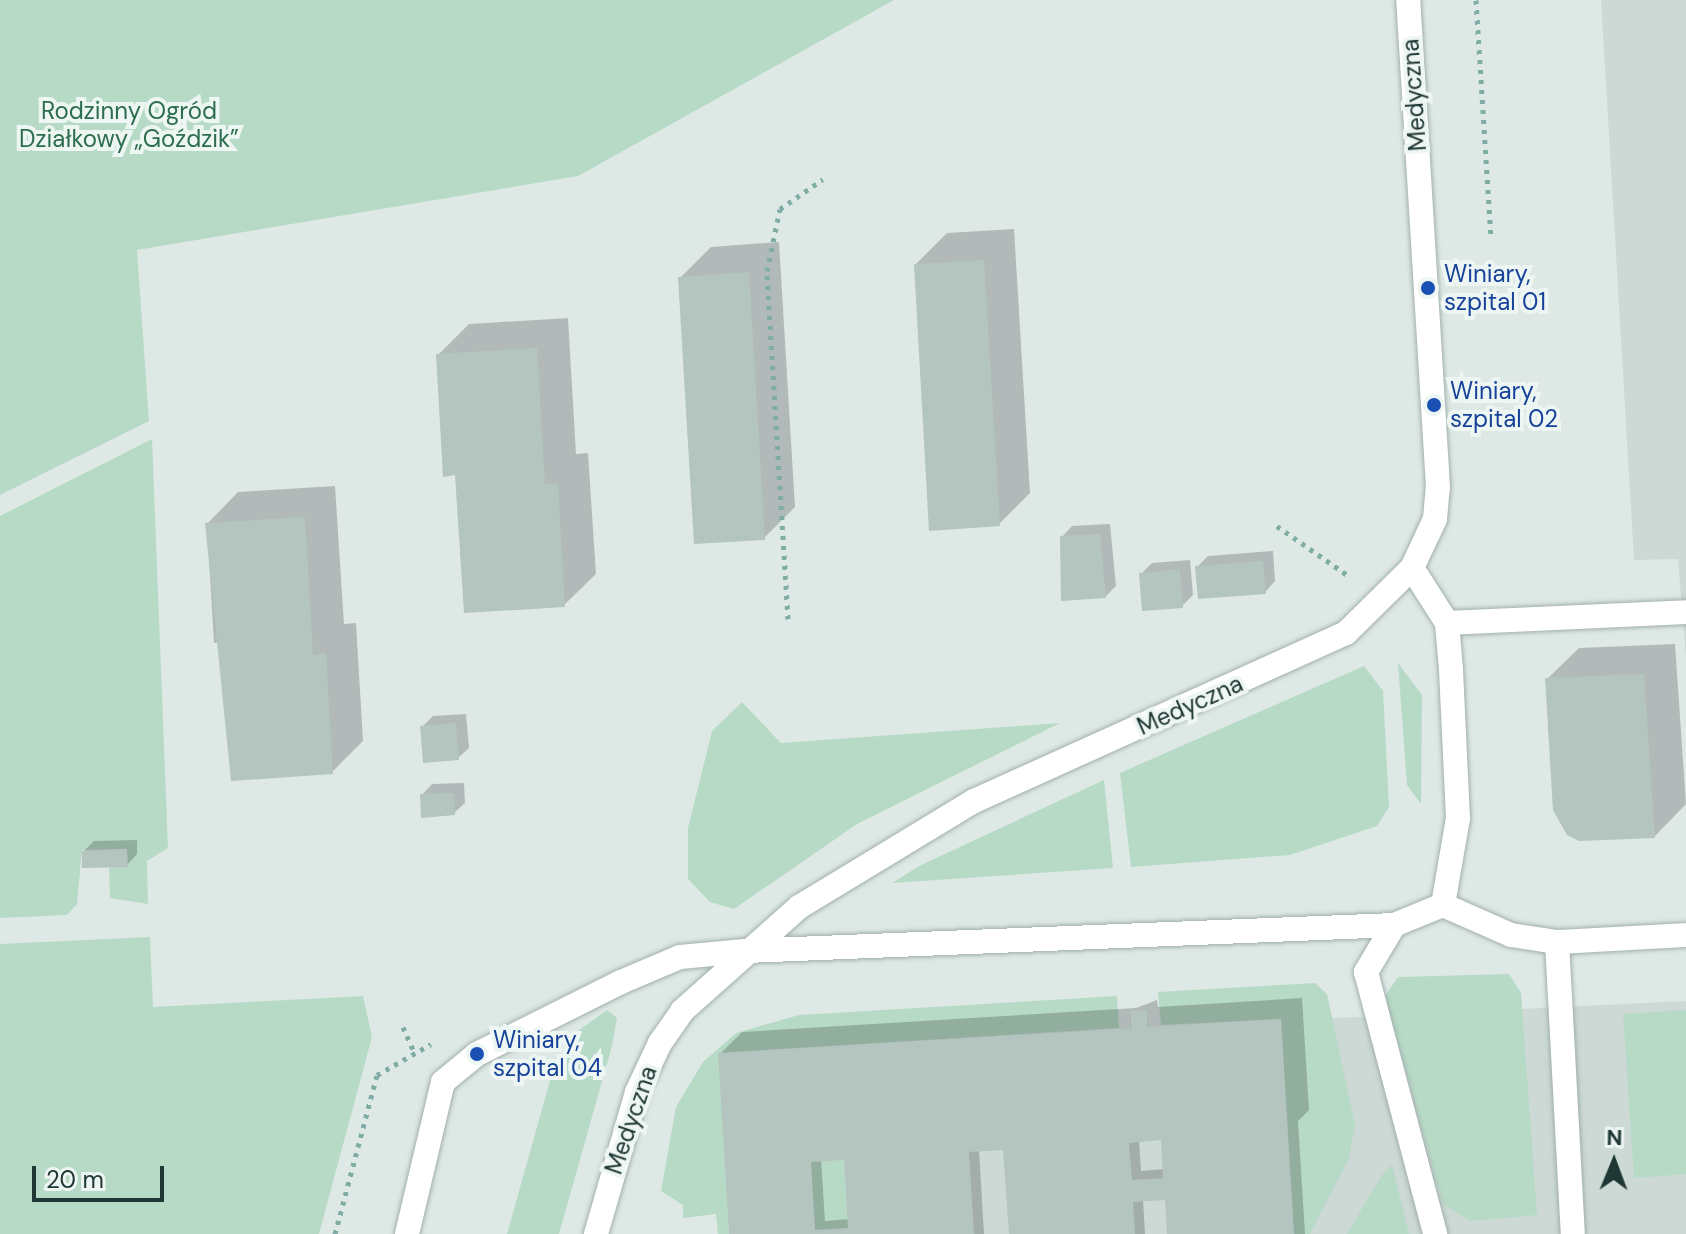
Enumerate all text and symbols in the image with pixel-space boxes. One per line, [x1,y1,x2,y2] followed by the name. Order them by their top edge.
[1396,38,1432,152] street label: Medyczna
[19,97,239,153] park label: Rodzinny Ogród Działkowy „Goździk”
[1444,260,1546,316] place label: Winiary, szpital 01
[1419,279,1437,297] marker: Winiary, szpital 01
[1450,377,1558,433] place label: Winiary, szpital 02
[1425,396,1443,414] marker: Winiary, szpital 02
[1133,669,1247,741] street label: Medyczna
[493,1026,602,1082] place label: Winiary, szpital 04
[468,1045,486,1063] marker: Winiary, szpital 04
[599,1062,663,1178] street label: Medyczna
[1574,1122,1654,1202] north arrow
[1606,1123,1623,1152] text: N
[36,1150,168,1200] scale bar
[46,1164,104,1195] text: 20 m

